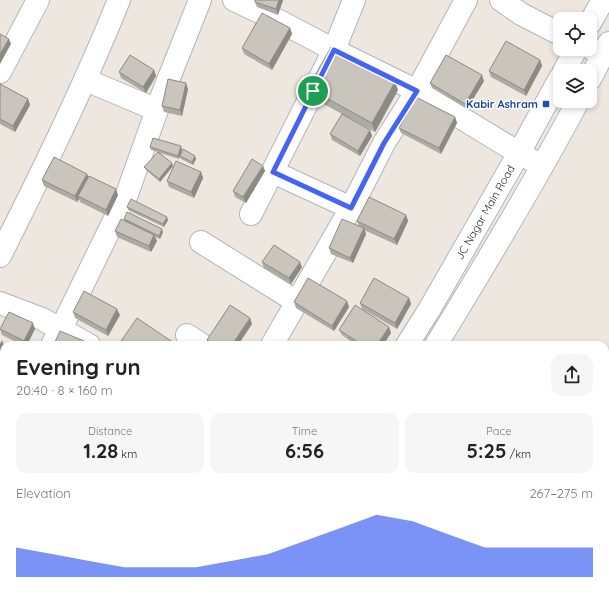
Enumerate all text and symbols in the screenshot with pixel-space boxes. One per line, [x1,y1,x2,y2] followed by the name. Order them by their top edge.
[553,12,597,108] map controls
[553,12,597,56] button: locate
[553,64,597,108] button: layers
[296,74,330,108] pin
[302,80,324,102] icon: arrive
[466,97,538,111] place label: Kabir Ashram
[541,99,551,109] marker: Kabir Ashram
[452,162,518,262] street label: JC Nagar Main Road
[16,353,141,381] text: Evening run
[551,354,593,396] button: share
[16,382,113,398] text: 20:40 · 8 × 160 m
[88,424,132,438] text: Distance
[292,424,317,438] text: Time
[486,424,511,438] text: Pace
[83,438,118,463] text: 1.28
[285,438,324,463] text: 6:56
[467,438,506,463] text: 5:25
[118,447,137,461] text: km
[506,447,531,461] text: /km
[16,485,71,501] text: Elevation
[529,485,593,501] text: 267–275 m

